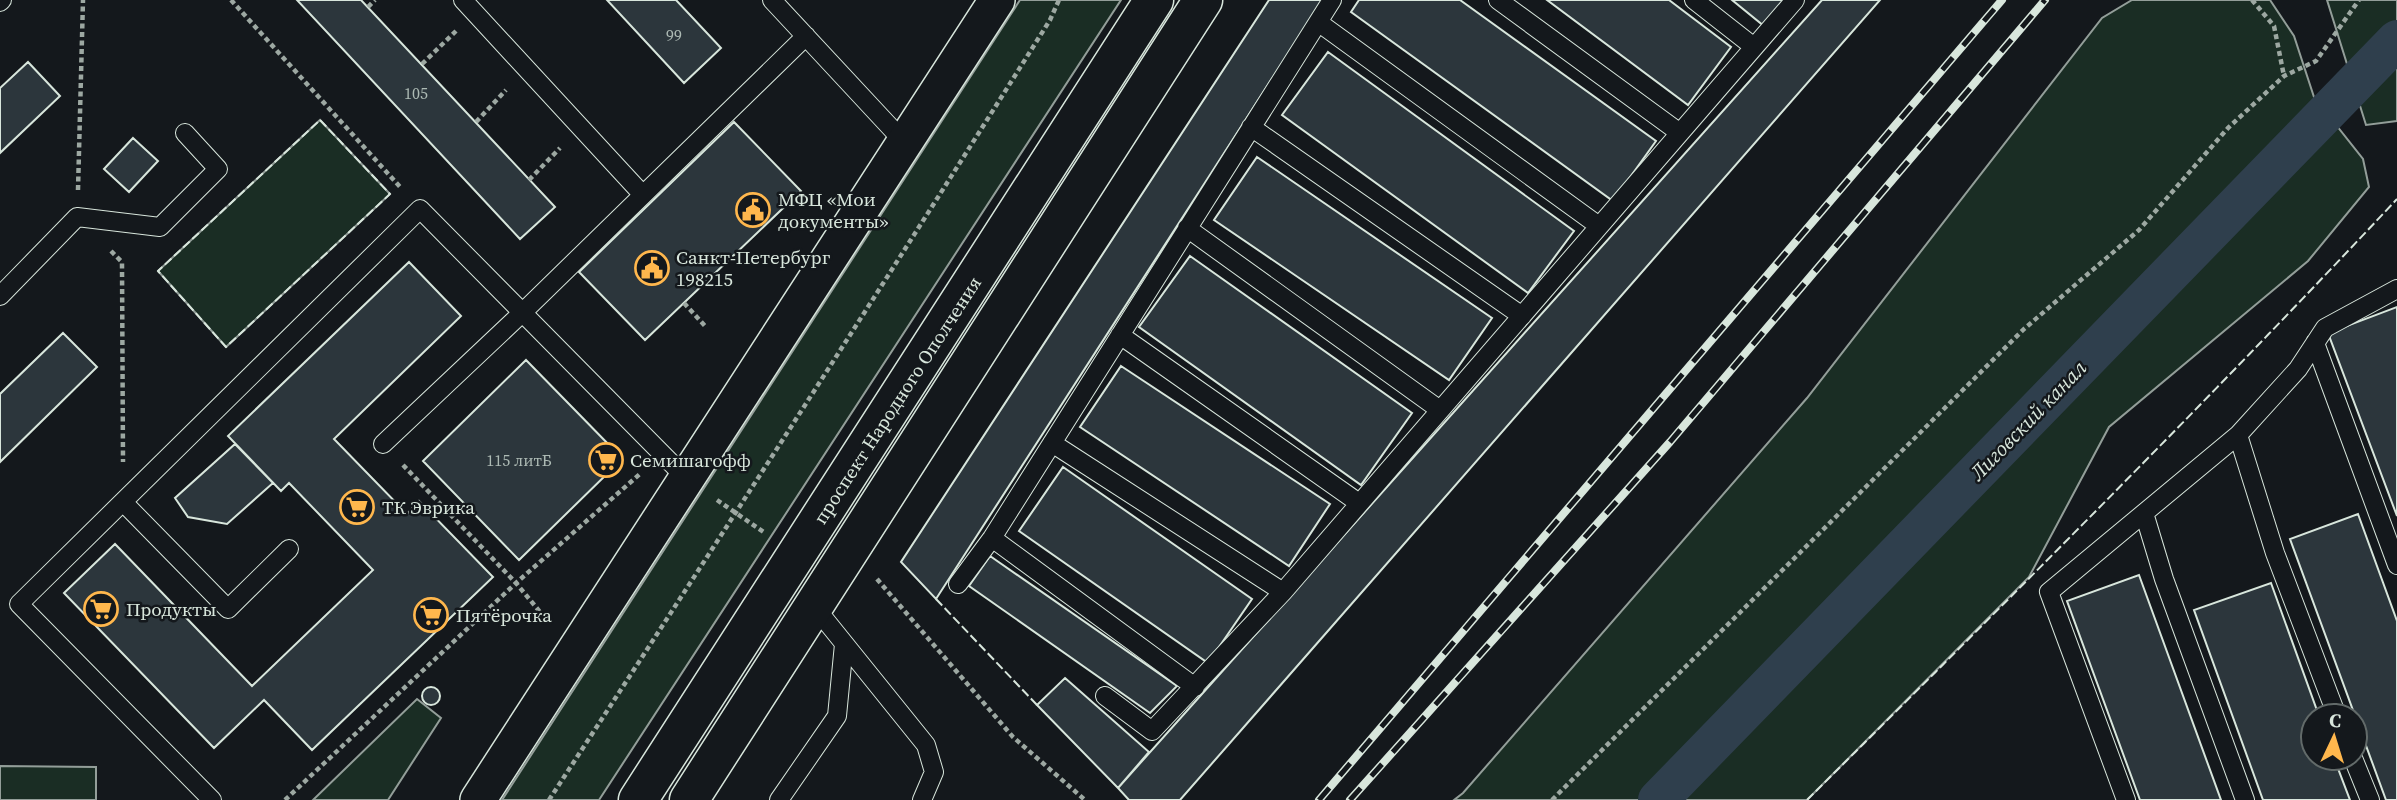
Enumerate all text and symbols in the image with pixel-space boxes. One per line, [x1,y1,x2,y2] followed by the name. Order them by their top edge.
[666,24,682,46] house number: 99
[404,82,428,104] house number: 105
[778,186,888,234] place label: МФЦ «Мои документы»
[734,191,772,229] public building icon: МФЦ «Мои документы»
[676,244,831,292] place label: Санкт-Петербург 198215
[633,249,671,287] public building icon: Санкт-Петербург 198215
[807,271,987,529] street label: проспект Народного Ополчения
[1962,353,2093,487] water label: Лиговский канал
[587,441,625,479] supermarket icon: Семишагофф
[630,447,751,473] place label: Семишагофф
[486,449,552,471] house number: 115 литБ
[338,488,376,526] supermarket icon: ТК Эврика
[382,494,475,520] place label: ТК Эврика
[82,590,120,628] supermarket icon: Продукты
[126,596,216,622] place label: Продукты
[412,596,450,634] supermarket icon: Пятёрочка
[456,602,552,628] place label: Пятёрочка
[2299,702,2369,772] north arrow
[2328,707,2342,733] text: С

